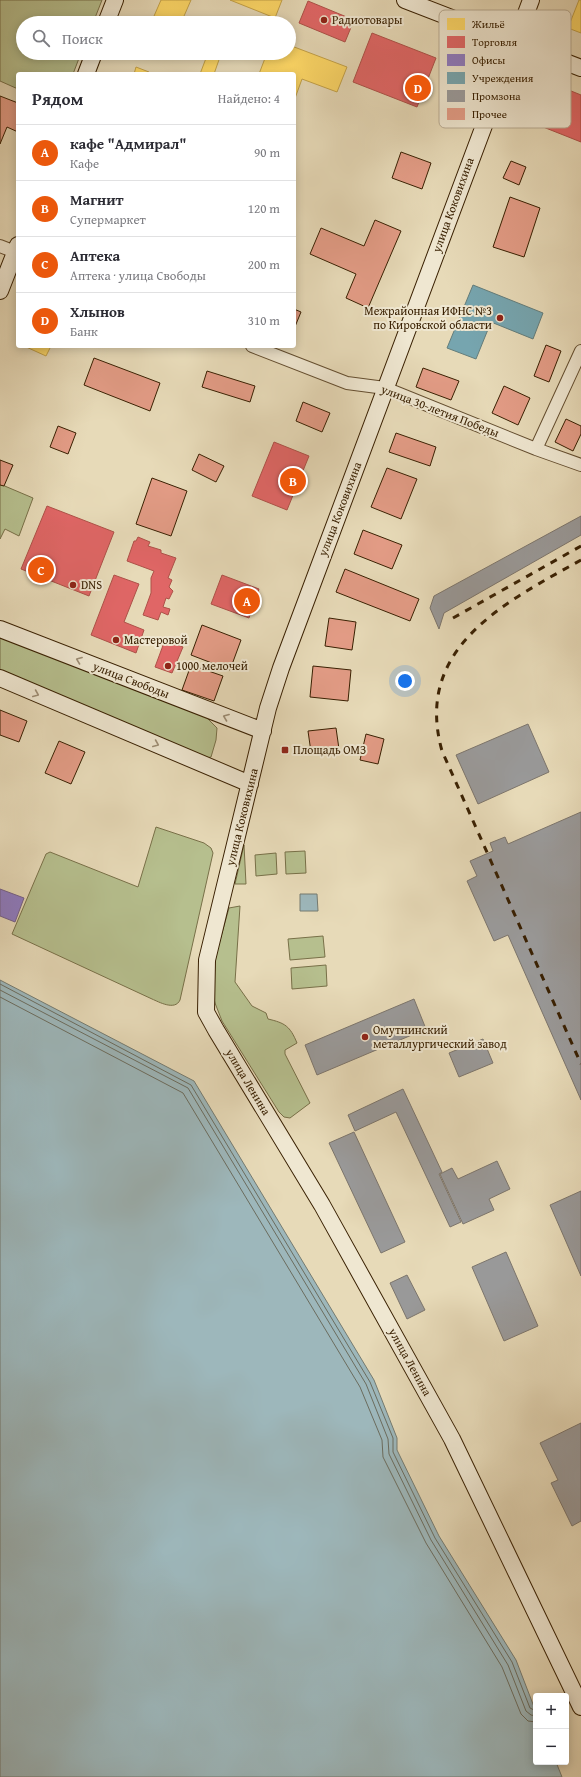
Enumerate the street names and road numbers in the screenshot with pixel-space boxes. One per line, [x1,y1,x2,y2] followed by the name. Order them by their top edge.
[427,155,478,256] street label: улица Коковихина
[378,380,502,441] street label: улица 30-летия Победы
[313,459,365,559] street label: улица Коковихина
[90,657,172,702] street label: улица Свободы
[221,766,262,868] street label: улица Коковихина
[221,1044,275,1119] street label: улица Ленина
[384,1324,436,1399] street label: улица Ленина

